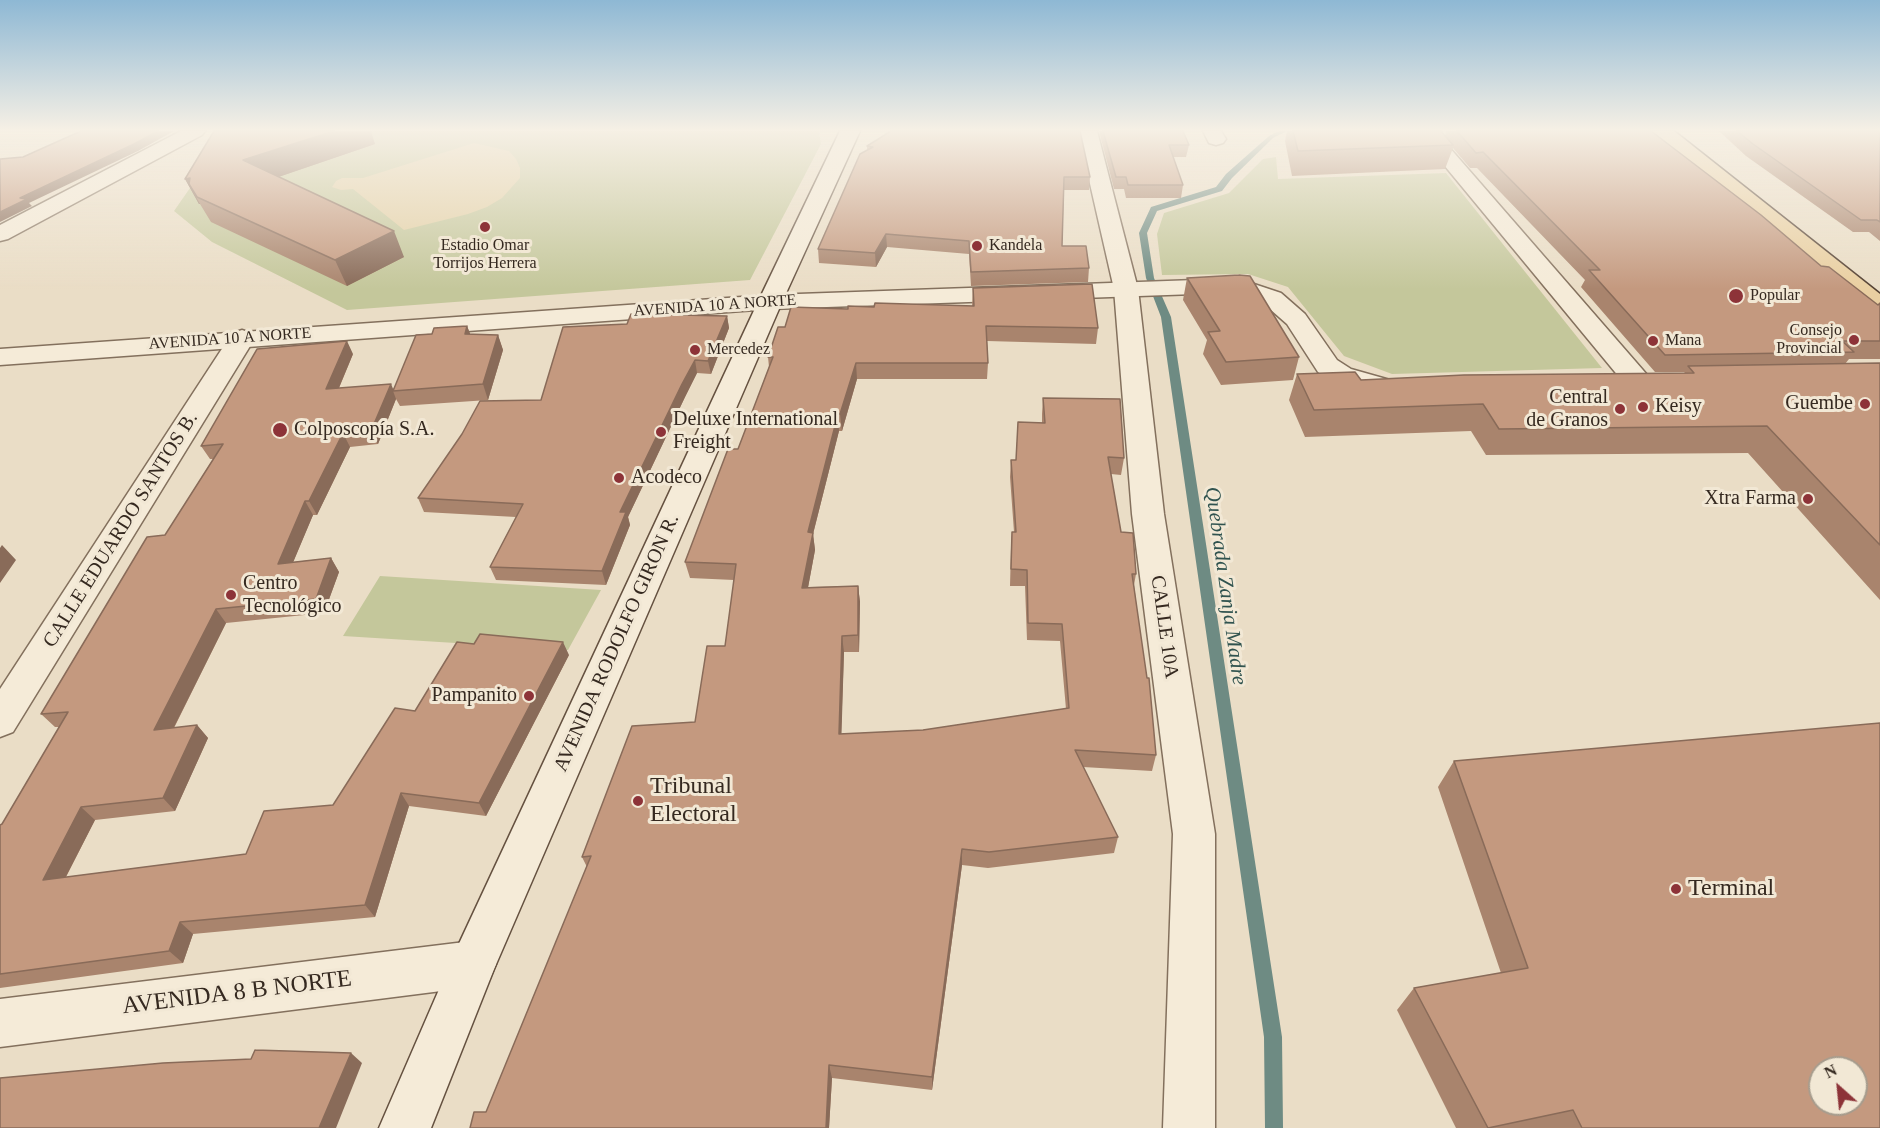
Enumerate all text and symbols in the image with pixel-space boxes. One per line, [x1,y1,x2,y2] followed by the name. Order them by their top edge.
[478,220,492,234] marker: Estadio Omar Torrijos Herrera
[433,236,537,274] place label: Estadio Omar Torrijos Herrera
[989,236,1042,256] place label: Kandela
[970,239,984,253] marker: Kandela
[1750,286,1800,306] place label: Popular
[1727,287,1745,305] marker: Popular
[633,291,797,321] street label: AVENIDA 10 A NORTE
[1776,321,1842,359] place label: Consejo Provincial
[148,324,312,354] street label: AVENIDA 10 A NORTE
[1665,331,1701,351] place label: Mana
[1847,333,1861,347] marker: Consejo Provincial
[1646,334,1660,348] marker: Mana
[707,340,770,360] place label: Mercedez
[688,343,702,357] marker: Mercedez
[1526,386,1608,433] place label: Central de Granos
[1785,392,1853,416] place label: Guembe
[1655,395,1702,419] place label: Keisy
[1858,397,1872,411] marker: Guembe
[1636,400,1650,414] marker: Keisy
[1613,402,1627,416] marker: Central de Granos
[38,408,204,652] street label: CALLE EDUARDO SANTOS B.
[673,408,838,455] place label: Deluxe International Freight
[294,418,435,442] place label: Colposcopía S.A.
[271,421,289,439] marker: Colposcopía S.A.
[654,425,668,439] marker: Deluxe International Freight
[631,466,702,490] place label: Acodeco
[612,471,626,485] marker: Acodeco
[1199,485,1251,687] water label: Quebrada Zanja Madre
[1704,487,1796,511] place label: Xtra Farma
[1801,492,1815,506] marker: Xtra Farma
[549,510,685,776] street label: AVENIDA RODOLFO GIRON R.
[243,572,342,619] place label: Centro Tecnológico
[1145,574,1183,680] street label: CALLE 10A
[224,588,238,602] marker: Centro Tecnológico
[431,684,517,708] place label: Pampanito
[522,689,536,703] marker: Pampanito
[650,773,737,829] place label: Tribunal Electoral
[631,794,645,808] marker: Tribunal Electoral
[1688,875,1774,903] place label: Terminal
[1669,882,1683,896] marker: Terminal
[121,965,353,1021] street label: AVENIDA 8 B NORTE
[1808,1056,1868,1116] north arrow
[1821,1061,1840,1081] text: N

